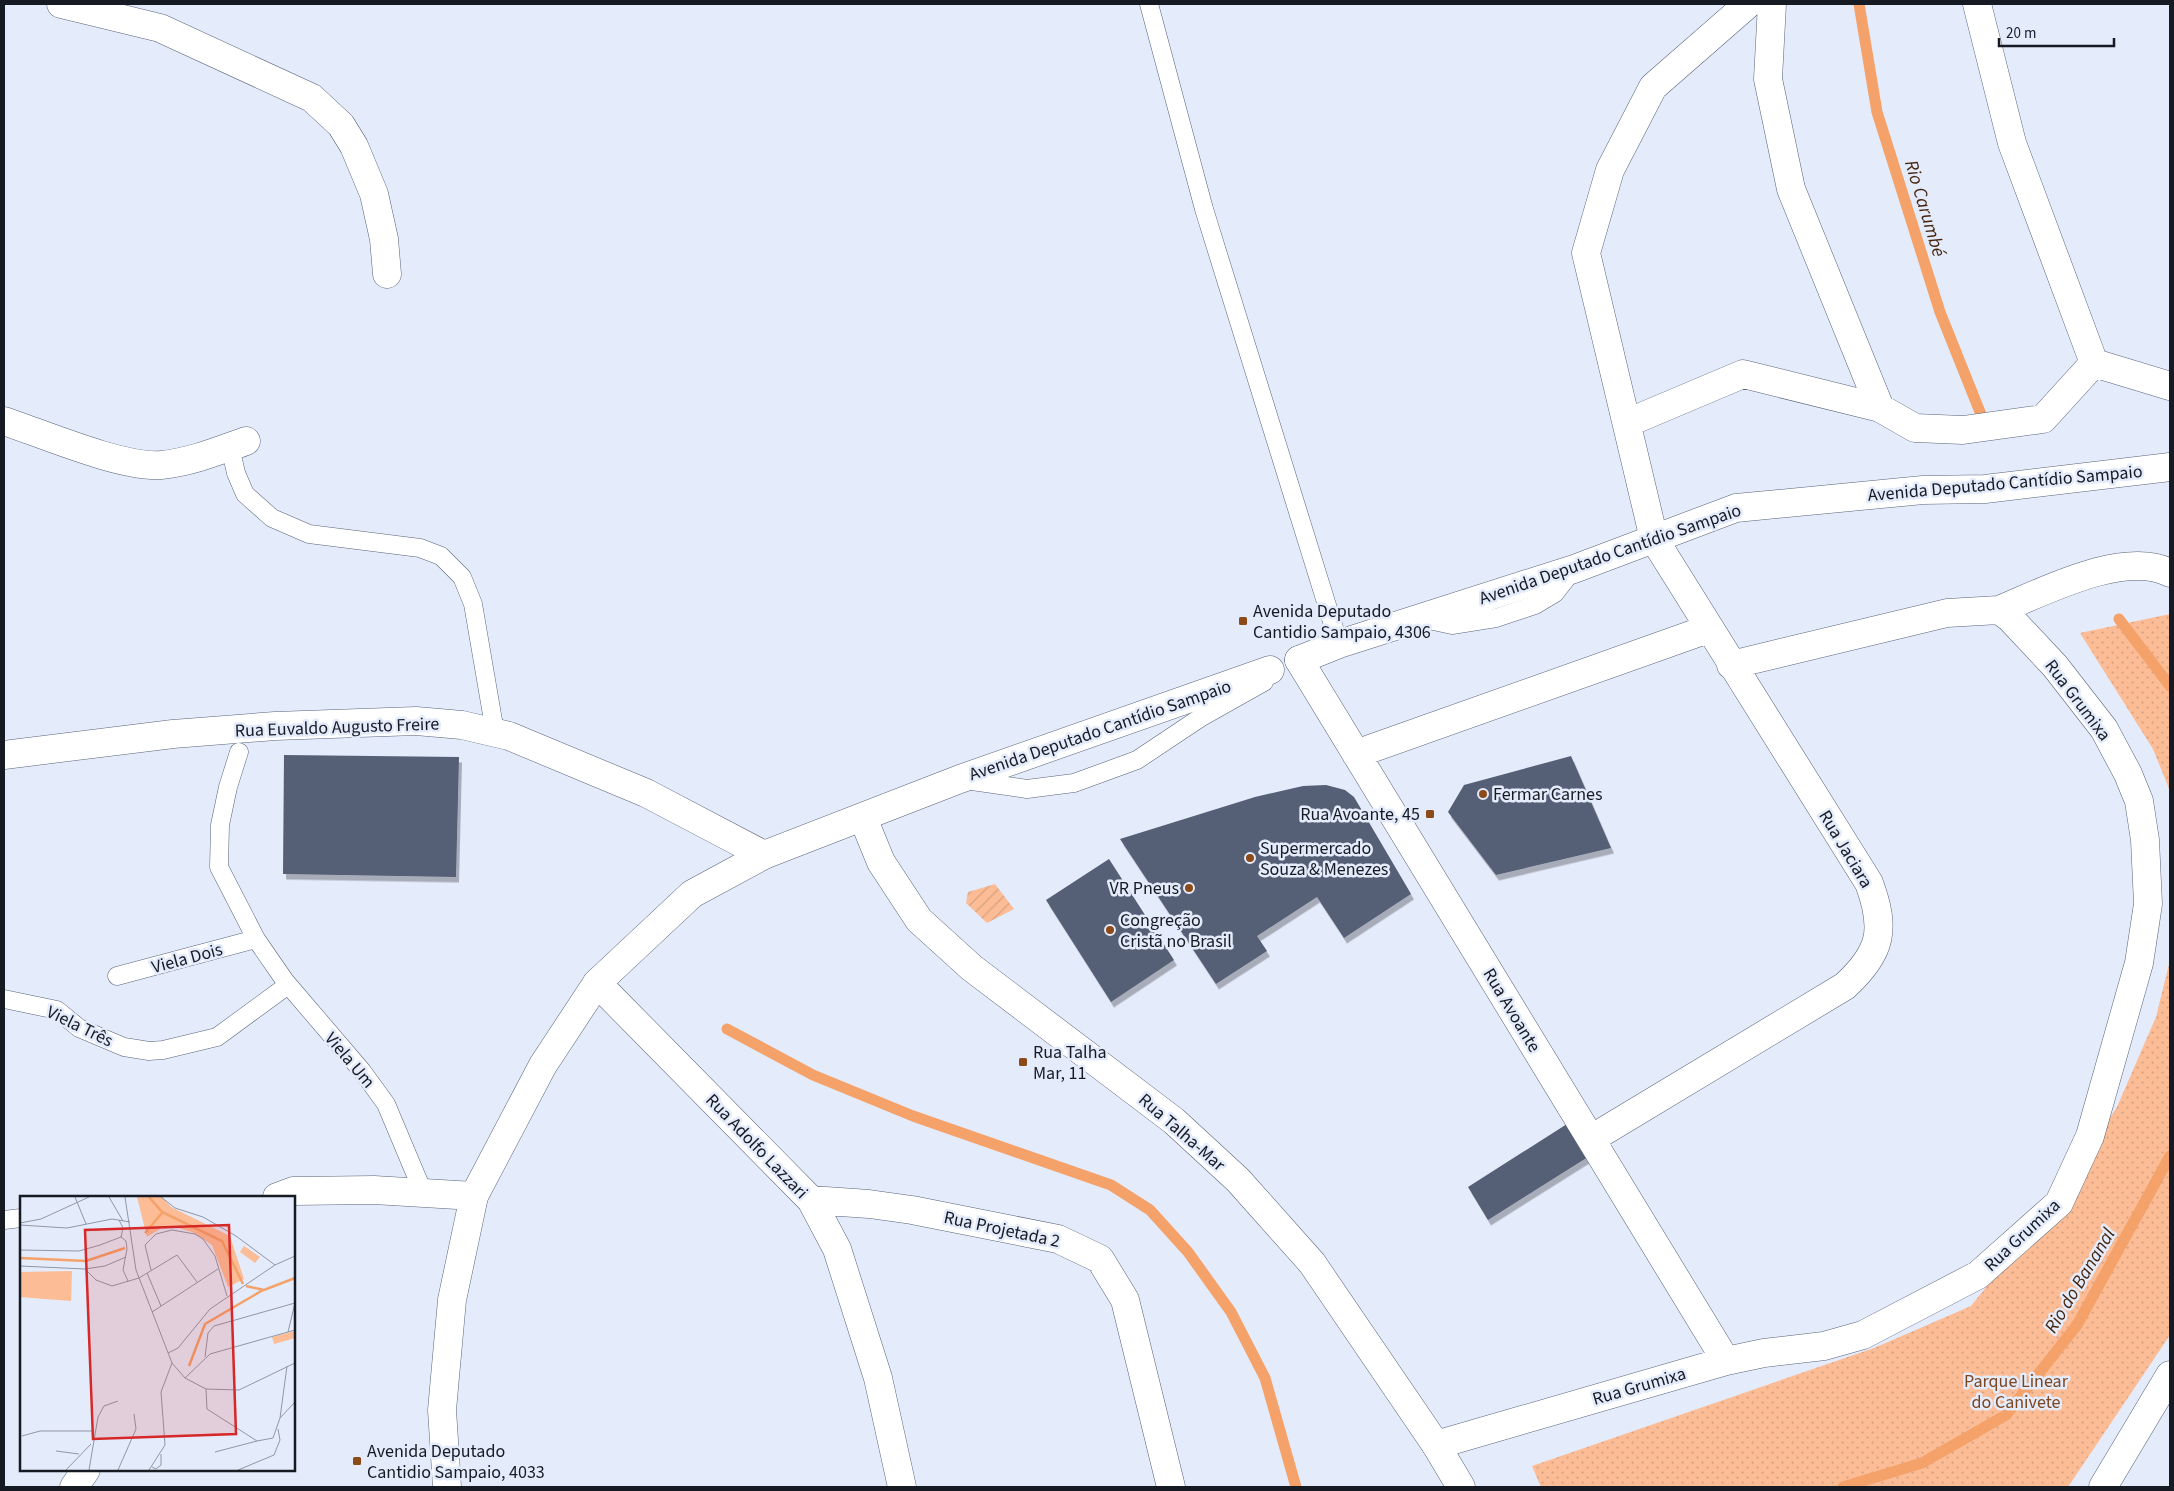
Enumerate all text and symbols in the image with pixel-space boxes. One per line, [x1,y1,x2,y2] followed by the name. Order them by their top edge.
[1999,15,2114,47] scale bar
[2006,23,2036,44] text: 20 m
[1897,157,1952,261] water label: Rio Carumbé
[1867,459,2144,508] street label: Avenida Deputado Cantídio Sampaio
[1476,498,1745,611] street label: Avenida Deputado Cantídio Sampaio
[1253,599,1431,645] place label: Avenida Deputado Cantidio Sampaio, 4306
[1237,615,1249,627] marker: Avenida Deputado Cantidio Sampaio, 4306
[2039,654,2117,746] street label: Rua Grumixa
[966,674,1235,787] street label: Avenida Deputado Cantídio Sampaio
[234,711,440,744] street label: Rua Euvaldo Augusto Freire
[1493,782,1603,807] place label: Fermar Carnes
[1477,788,1489,800] marker: Fermar Carnes
[1300,802,1420,827] place label: Rua Avoante, 45
[1812,806,1879,893] street label: Rua Jaciara
[1424,808,1436,820] marker: Rua Avoante, 45
[1260,836,1388,882] place label: Supermercado Souza & Menezes
[1244,852,1256,864] marker: Supermercado Souza & Menezes
[1110,876,1179,901] place label: VR Pneus
[1183,882,1195,894] marker: VR Pneus
[1120,908,1232,954] place label: Congreção Cristã no Brasil
[1104,924,1116,936] marker: Congreção Cristã no Brasil
[149,937,225,980] street label: Viela Dois
[1477,964,1546,1057] street label: Rua Avoante
[42,1000,117,1053] street label: Viela Três
[319,1027,381,1094] street label: Viela Um
[1033,1040,1107,1086] place label: Rua Talha Mar, 11
[1017,1056,1029,1068] marker: Rua Talha Mar, 11
[700,1088,813,1205] street label: Rua Adolfo Lazzari
[1133,1088,1231,1178] street label: Rua Talha-Mar
[1979,1193,2066,1277] street label: Rua Grumixa
[20,1196,295,1471] inset map
[941,1205,1062,1254] street label: Rua Projetada 2
[2038,1223,2122,1338] water label: Rio do Bananal
[1589,1361,1689,1412] street label: Rua Grumixa
[1964,1369,2069,1415] park label: Parque Linear do Canivete
[367,1439,545,1485] place label: Avenida Deputado Cantidio Sampaio, 4033
[351,1455,363,1467] marker: Avenida Deputado Cantidio Sampaio, 4033

